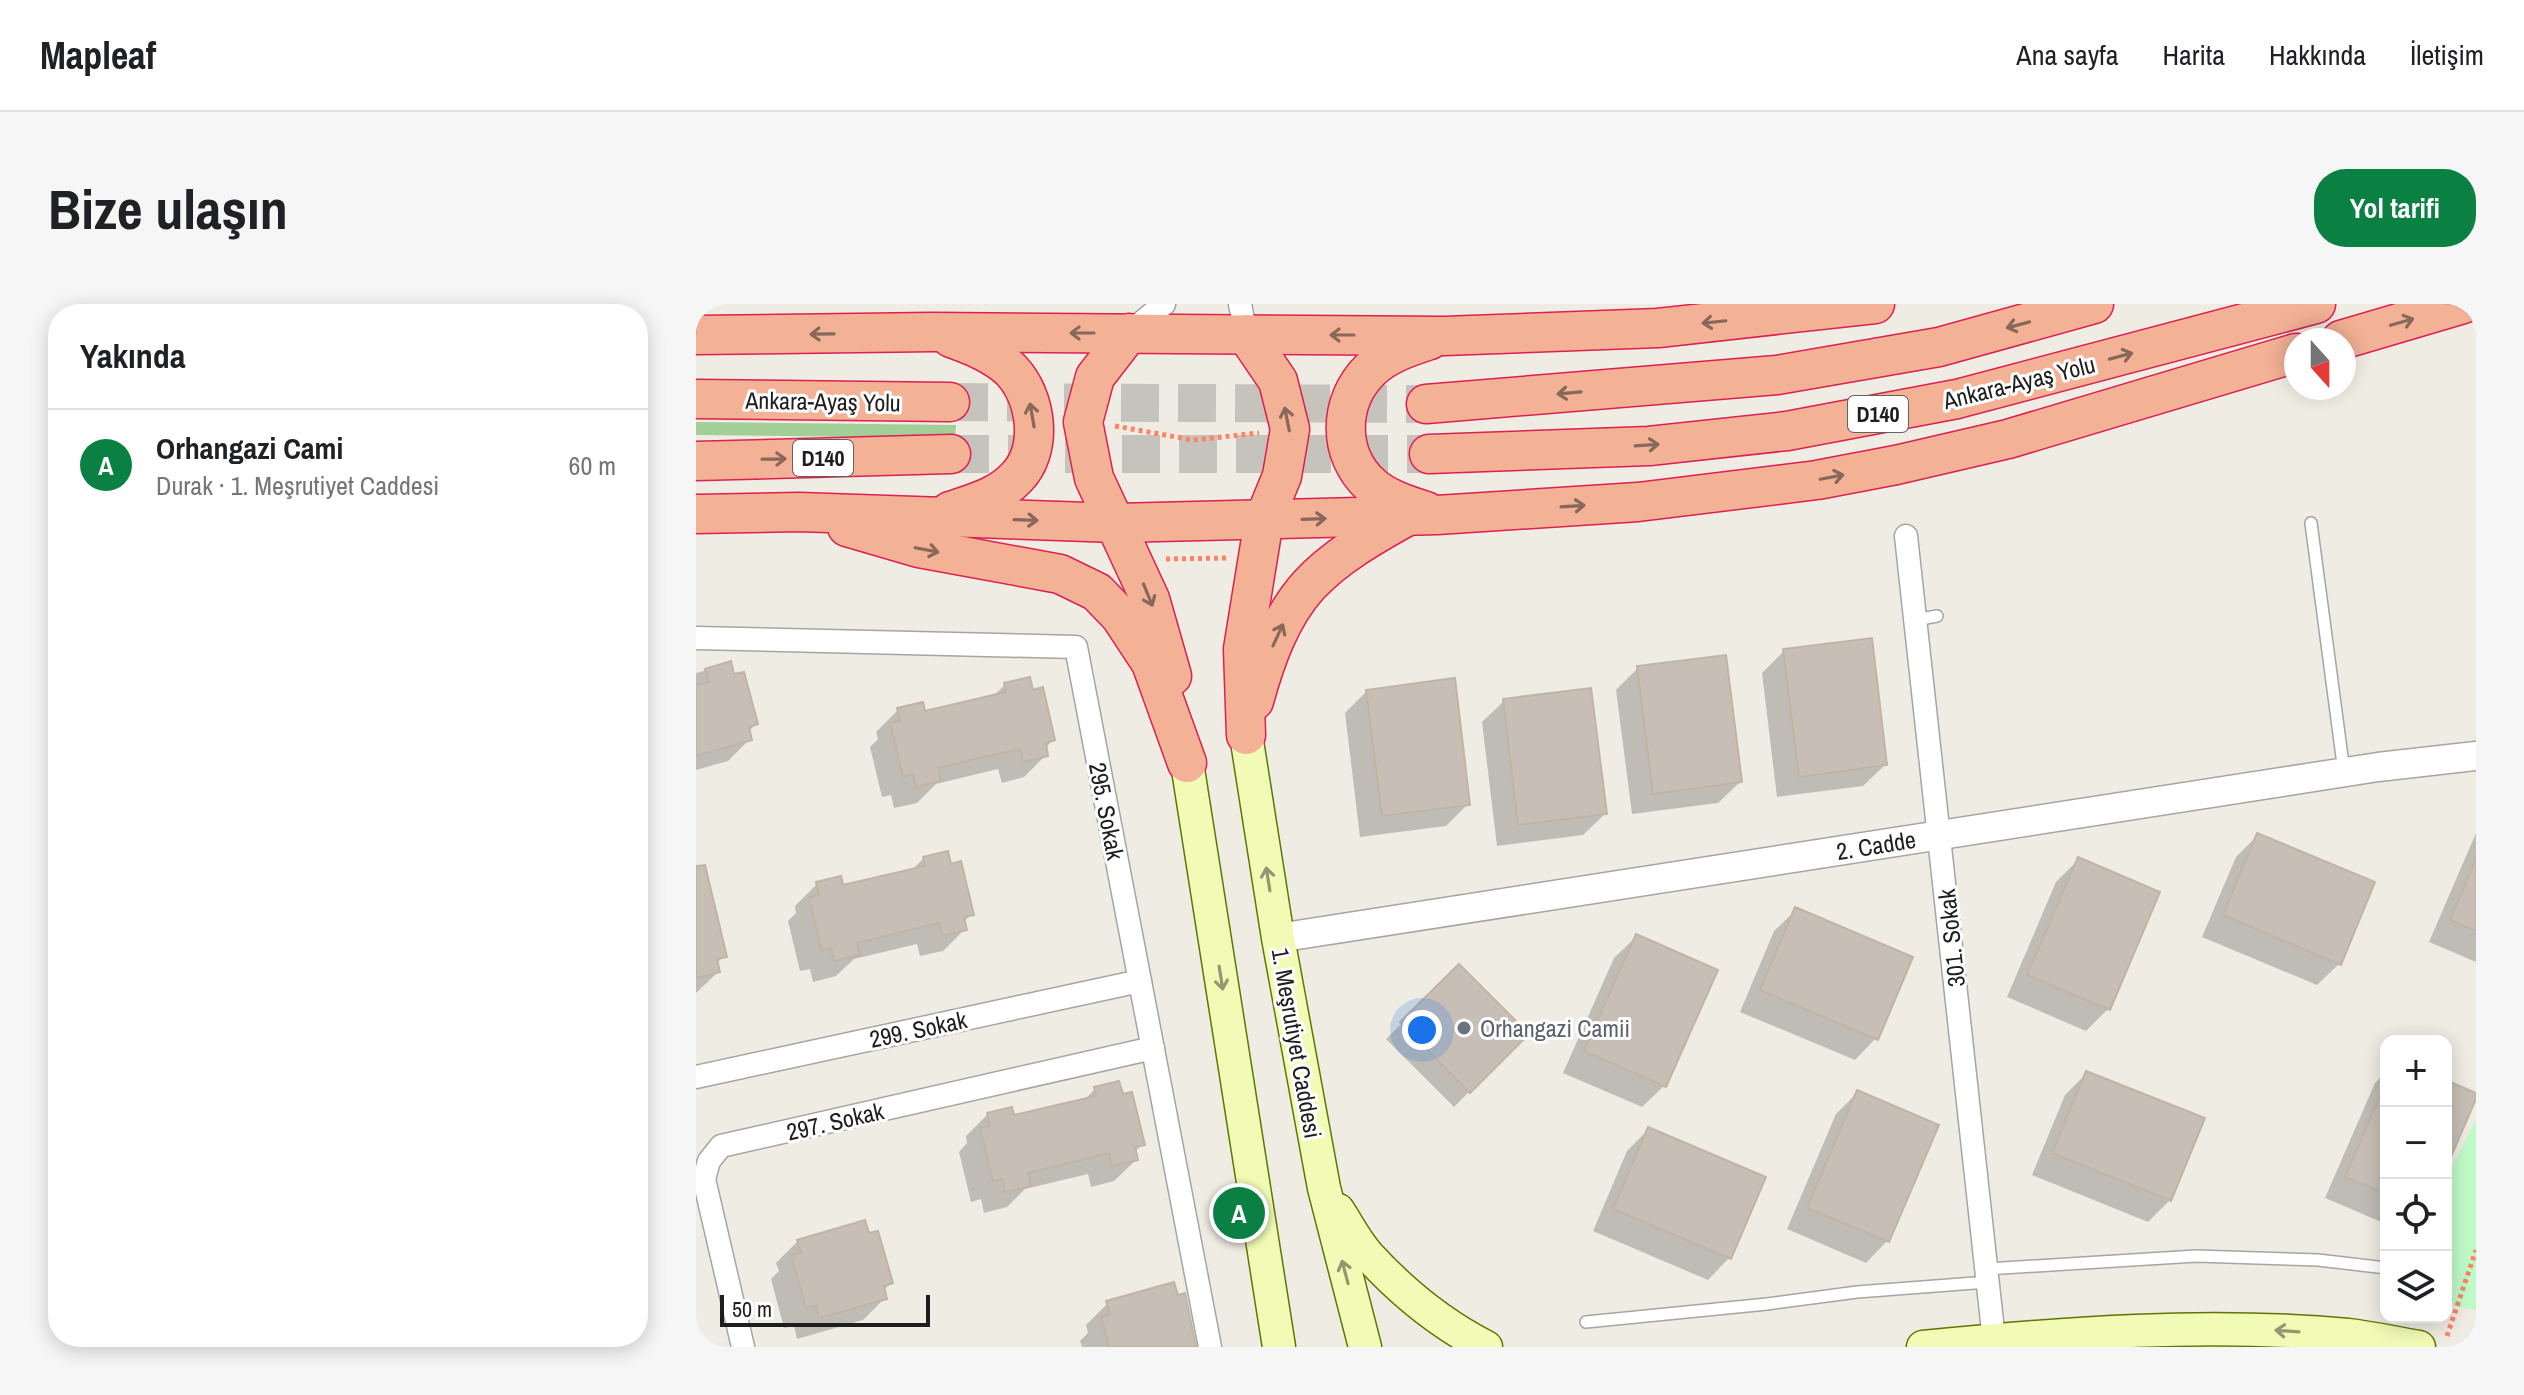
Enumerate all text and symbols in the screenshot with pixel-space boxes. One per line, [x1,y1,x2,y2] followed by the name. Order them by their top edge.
[40,30,156,81] text: Mapleaf
[2016,36,2118,74] text: Ana sayfa
[2162,36,2225,74] text: Harita
[2269,36,2366,74] text: Hakkında
[2410,36,2484,74] text: İletişim
[2314,169,2476,247] button: Yol tarifi
[48,171,288,246] text: Bize ulaşın
[1701,314,1728,329] one-way arrow
[2388,314,2414,329] one-way arrow
[2006,318,2032,333] one-way arrow
[1069,325,1096,341] one-way arrow
[809,326,836,341] one-way arrow
[1329,327,1356,343] one-way arrow
[2284,328,2356,400] north arrow
[80,333,185,379] text: Yakında
[2108,347,2134,362] one-way arrow
[1939,348,2098,417] street label: Ankara-Ayaş Yolu
[744,384,901,418] street label: Ankara-Ayaş Yolu
[1556,386,1583,401] one-way arrow
[1848,396,1908,432] road number: D140
[1023,403,1038,428] one-way arrow
[1279,407,1294,433] one-way arrow
[156,428,343,468] text: Orhangazi Cami
[1633,437,1660,452] one-way arrow
[793,440,853,476] road number: D140
[98,448,114,483] text: A
[569,448,616,483] text: 60 m
[760,451,787,467] one-way arrow
[156,468,439,503] text: Durak · 1. Meşrutiyet Caddesi
[1818,469,1844,484] one-way arrow
[1559,498,1586,513] one-way arrow
[1300,511,1327,526] one-way arrow
[1012,512,1039,527] one-way arrow
[914,543,940,558] one-way arrow
[1142,582,1156,606] one-way arrow
[1271,623,1286,647] one-way arrow
[1082,760,1132,863] street label: 295. Sokak
[1834,823,1918,867] street label: 2. Cadde
[1260,867,1275,892] one-way arrow
[1930,887,1972,989] street label: 301. Sokak
[1265,945,1329,1141] street label: 1. Meşrutiyet Caddesi
[1214,965,1229,990] one-way arrow
[867,1003,970,1055] street label: 299. Sokak
[1402,1010,1442,1050] your location
[1480,1012,1630,1044] place label: Orhangazi Camii
[1455,1019,1473,1037] marker: Orhangazi Camii
[2380,1035,2452,1323] map controls
[2380,1035,2452,1107] button: +
[783,1094,887,1148] street label: 297. Sokak
[2380,1107,2452,1179] button: −
[2380,1179,2452,1251] button: locate
[1213,1183,1265,1243] pin: A
[2380,1251,2452,1323] button: layers
[1337,1259,1352,1285] one-way arrow
[720,1291,930,1327] scale bar
[732,1294,772,1324] text: 50 m
[2274,1323,2301,1338] one-way arrow

